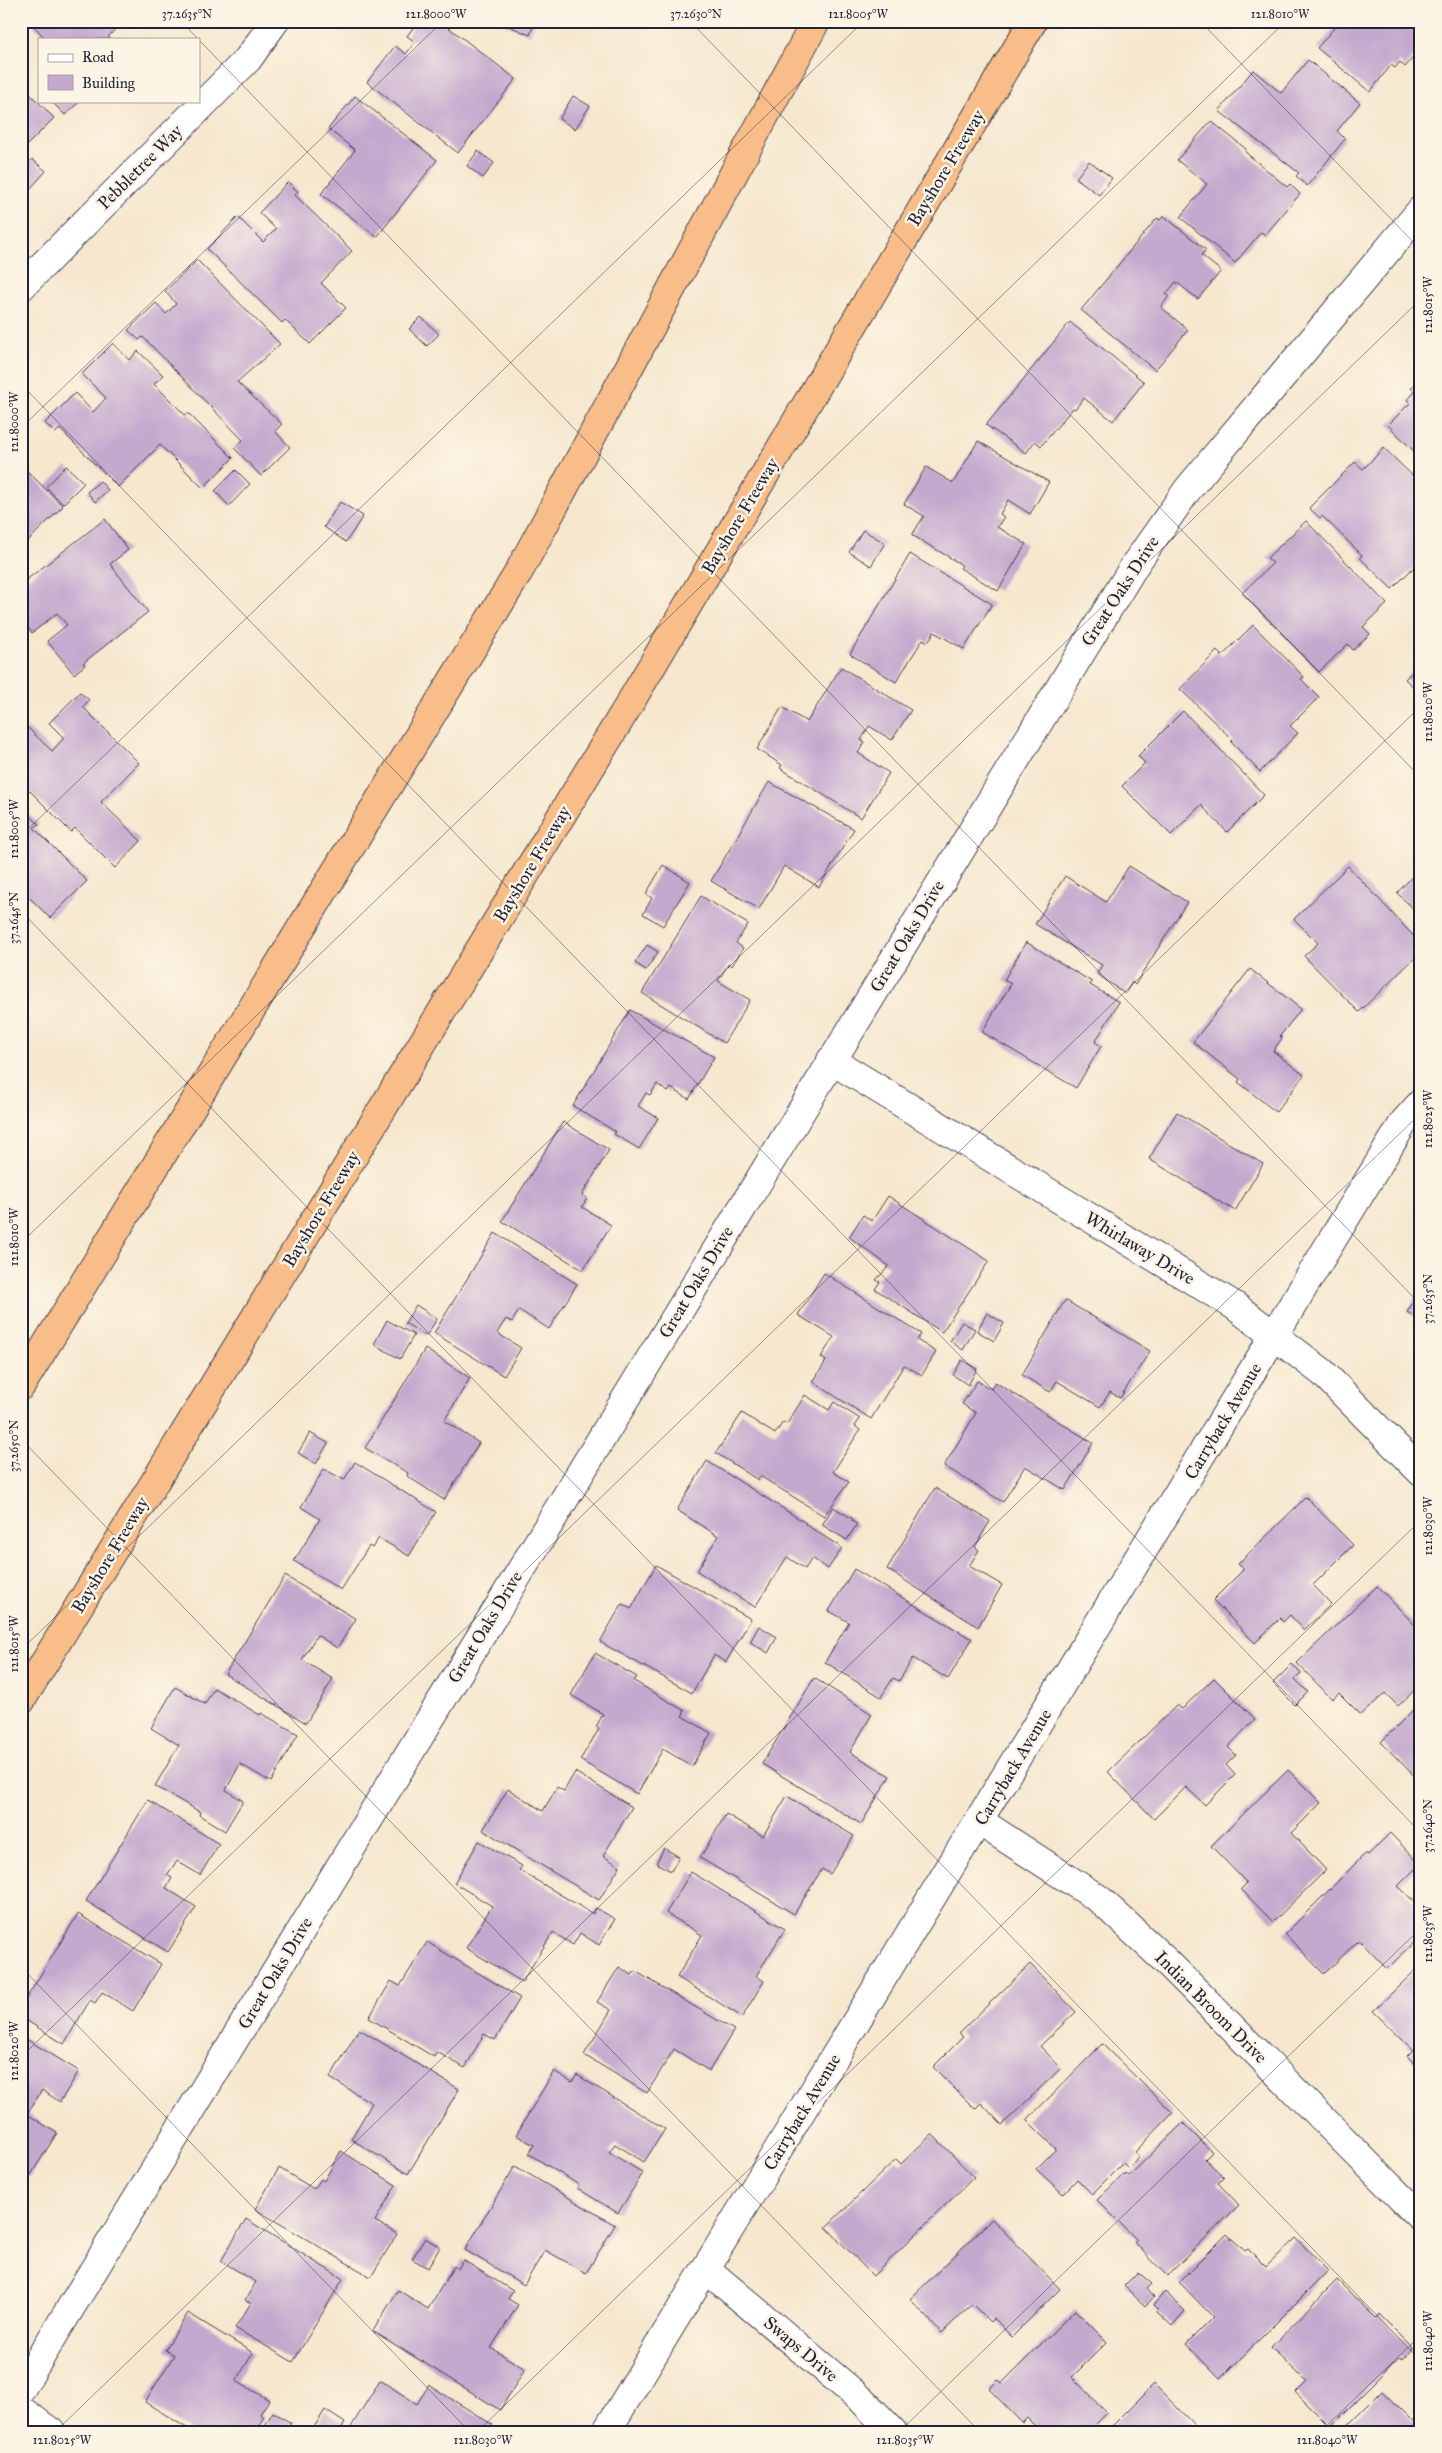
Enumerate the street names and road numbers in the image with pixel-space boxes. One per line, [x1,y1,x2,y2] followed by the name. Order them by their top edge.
[903,105,990,230] street label: Bayshore Freeway
[93,120,187,214] street label: Pebbletree Way
[697,453,784,578] street label: Bayshore Freeway
[1076,532,1164,650] street label: Great Oaks Drive
[489,801,576,926] street label: Bayshore Freeway
[865,876,949,996] street label: Great Oaks Drive
[278,1146,365,1271] street label: Bayshore Freeway
[1081,1207,1199,1289] street label: Whirlaway Drive
[654,1222,738,1342] street label: Great Oaks Drive
[1180,1359,1266,1483] street label: Carryback Avenue
[67,1492,154,1617] street label: Bayshore Freeway
[443,1567,527,1687] street label: Great Oaks Drive
[970,1705,1056,1829] street label: Carryback Avenue
[233,1913,317,2033] street label: Great Oaks Drive
[1150,1946,1272,2068] street label: Indian Broom Drive
[759,2050,845,2174] street label: Carryback Avenue
[759,2311,843,2387] street label: Swaps Drive

